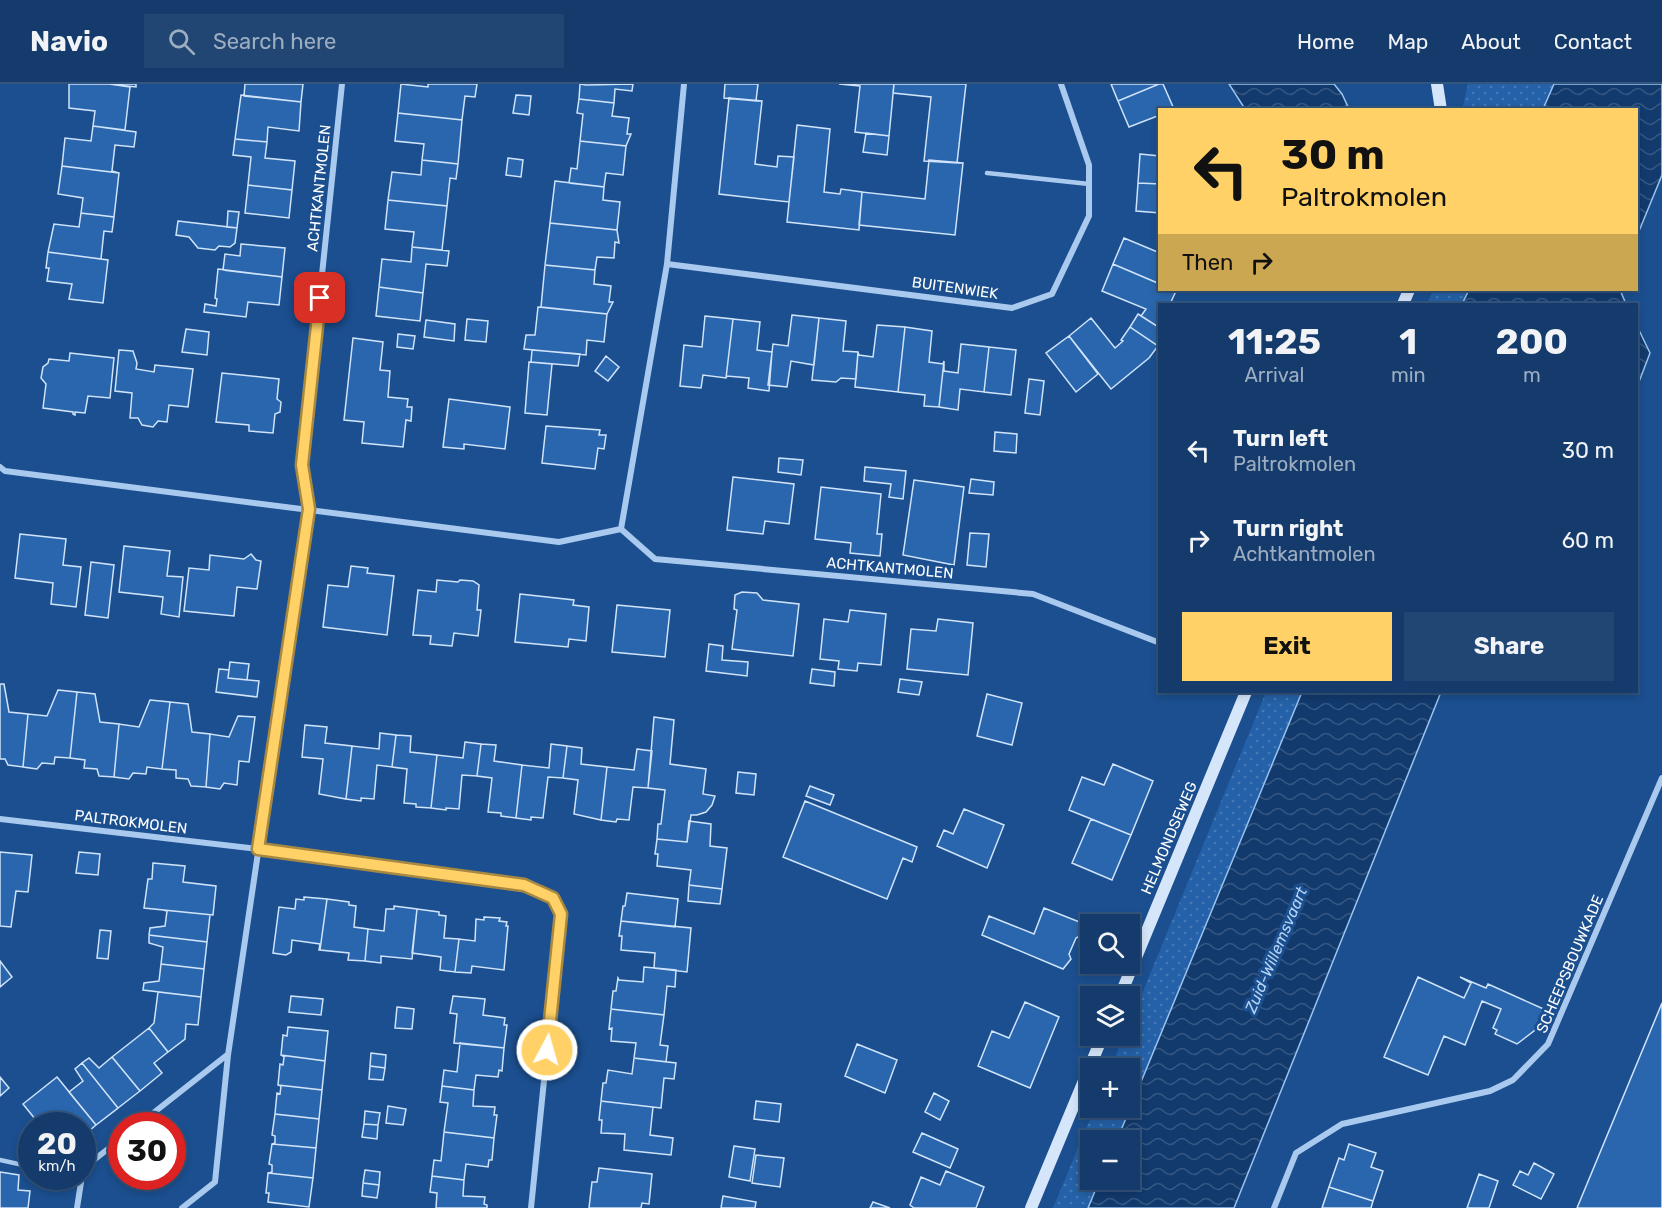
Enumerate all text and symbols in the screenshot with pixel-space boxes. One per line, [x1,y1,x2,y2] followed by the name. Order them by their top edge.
[144,14,564,68] search box
[30,25,108,58] text: Navio
[165,25,198,58] icon: search
[213,28,336,55] text: Search here
[1297,29,1354,54] text: Home
[1387,29,1428,54] text: Map
[1461,29,1521,54] text: About
[1554,29,1632,54] text: Contact
[303,124,335,252] street label: ACHTKANTMOLEN
[1281,130,1385,180] text: 30 m
[1182,132,1260,210] icon: left
[1281,181,1447,213] text: Paltrokmolen
[1245,246,1278,279] icon: right
[1182,249,1233,276] text: Then
[294,272,345,323] pin
[911,273,999,303] street label: BUITENWIEK
[303,281,336,314] icon: arrive
[1228,320,1321,363] text: 11:25
[1399,320,1417,363] text: 1
[1496,320,1568,363] text: 200
[1244,363,1304,387] text: Arrival
[1391,363,1426,387] text: min
[1523,363,1541,387] text: m
[1233,425,1328,452] text: Turn left
[1182,434,1215,467] icon: left
[1562,437,1614,464] text: 30 m
[1233,452,1356,476] text: Paltrokmolen
[1233,515,1343,542] text: Turn right
[1182,524,1215,557] icon: right
[1562,527,1614,554] text: 60 m
[1233,542,1376,566] text: Achtkantmolen
[826,553,954,583] street label: ACHTKANTMOLEN
[1182,612,1392,681] button: Exit
[1404,612,1614,681] button: Share
[1137,779,1201,897] street label: HELMONDSEWEG
[74,806,188,838] street label: PALTROKMOLEN
[1241,883,1311,1017] water label: Zuid-Willemsvaart
[1533,892,1607,1036] street label: SCHEEPSBOUWKADE
[1080,914,1140,1190] map controls
[1080,914,1140,974] button: search
[1080,986,1140,1046] button: layers
[515,1018,579,1082] position arrow
[1080,1058,1140,1118] button: +
[108,1112,186,1190] speed limit sign: 30
[37,1126,77,1162] text: 20
[1080,1130,1140,1190] button: −
[38,1157,76,1175] text: km/h

